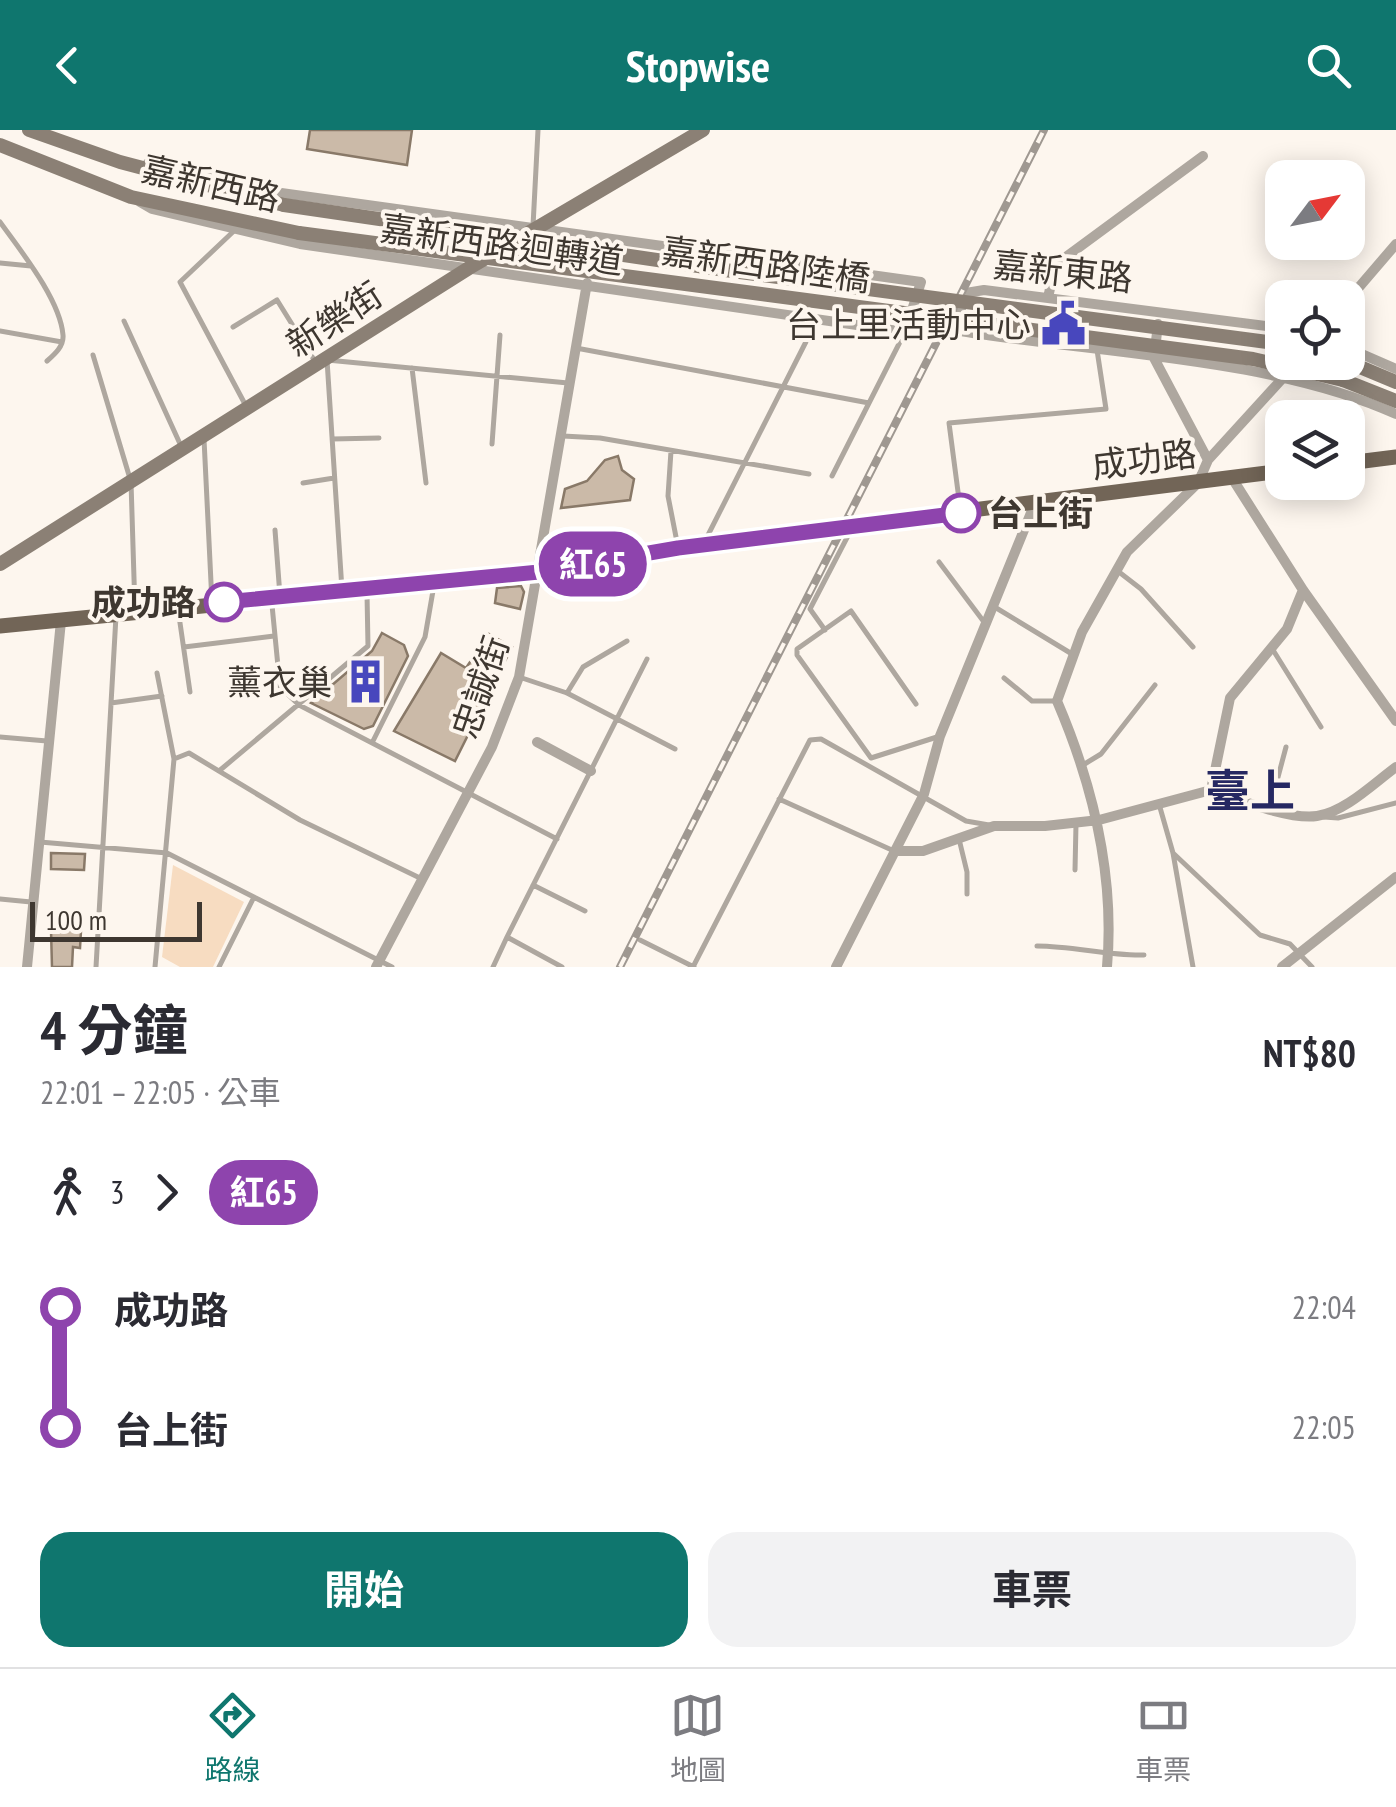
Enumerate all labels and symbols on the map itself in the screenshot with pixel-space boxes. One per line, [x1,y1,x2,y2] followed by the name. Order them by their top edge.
[138,145,284,221] street label: 嘉新西路
[1265,160,1365,260] north arrow
[377,204,627,284] street label: 嘉新西路迴轉道
[659,227,873,301] street label: 嘉新西路陸橋
[991,241,1135,301] street label: 嘉新東路
[277,271,391,367] street label: 新樂街
[1040,300,1088,348] public building icon: 台上里活動中心
[786,301,1031,347] place label: 台上里活動中心
[1089,430,1199,488] street label: 成功路
[988,490,1093,536] place label: 台上街
[942,494,980,532] marker: 台上街
[536,532,650,596] line badge: 紅65
[91,579,196,625] place label: 成功路
[205,583,243,621] marker: 成功路
[441,630,519,744] street label: 忠誠街
[341,658,389,706] building icon: 薰衣巢
[227,659,332,705] place label: 薰衣巢
[1205,761,1295,819] district label: 臺上
[30,897,202,941] scale bar

